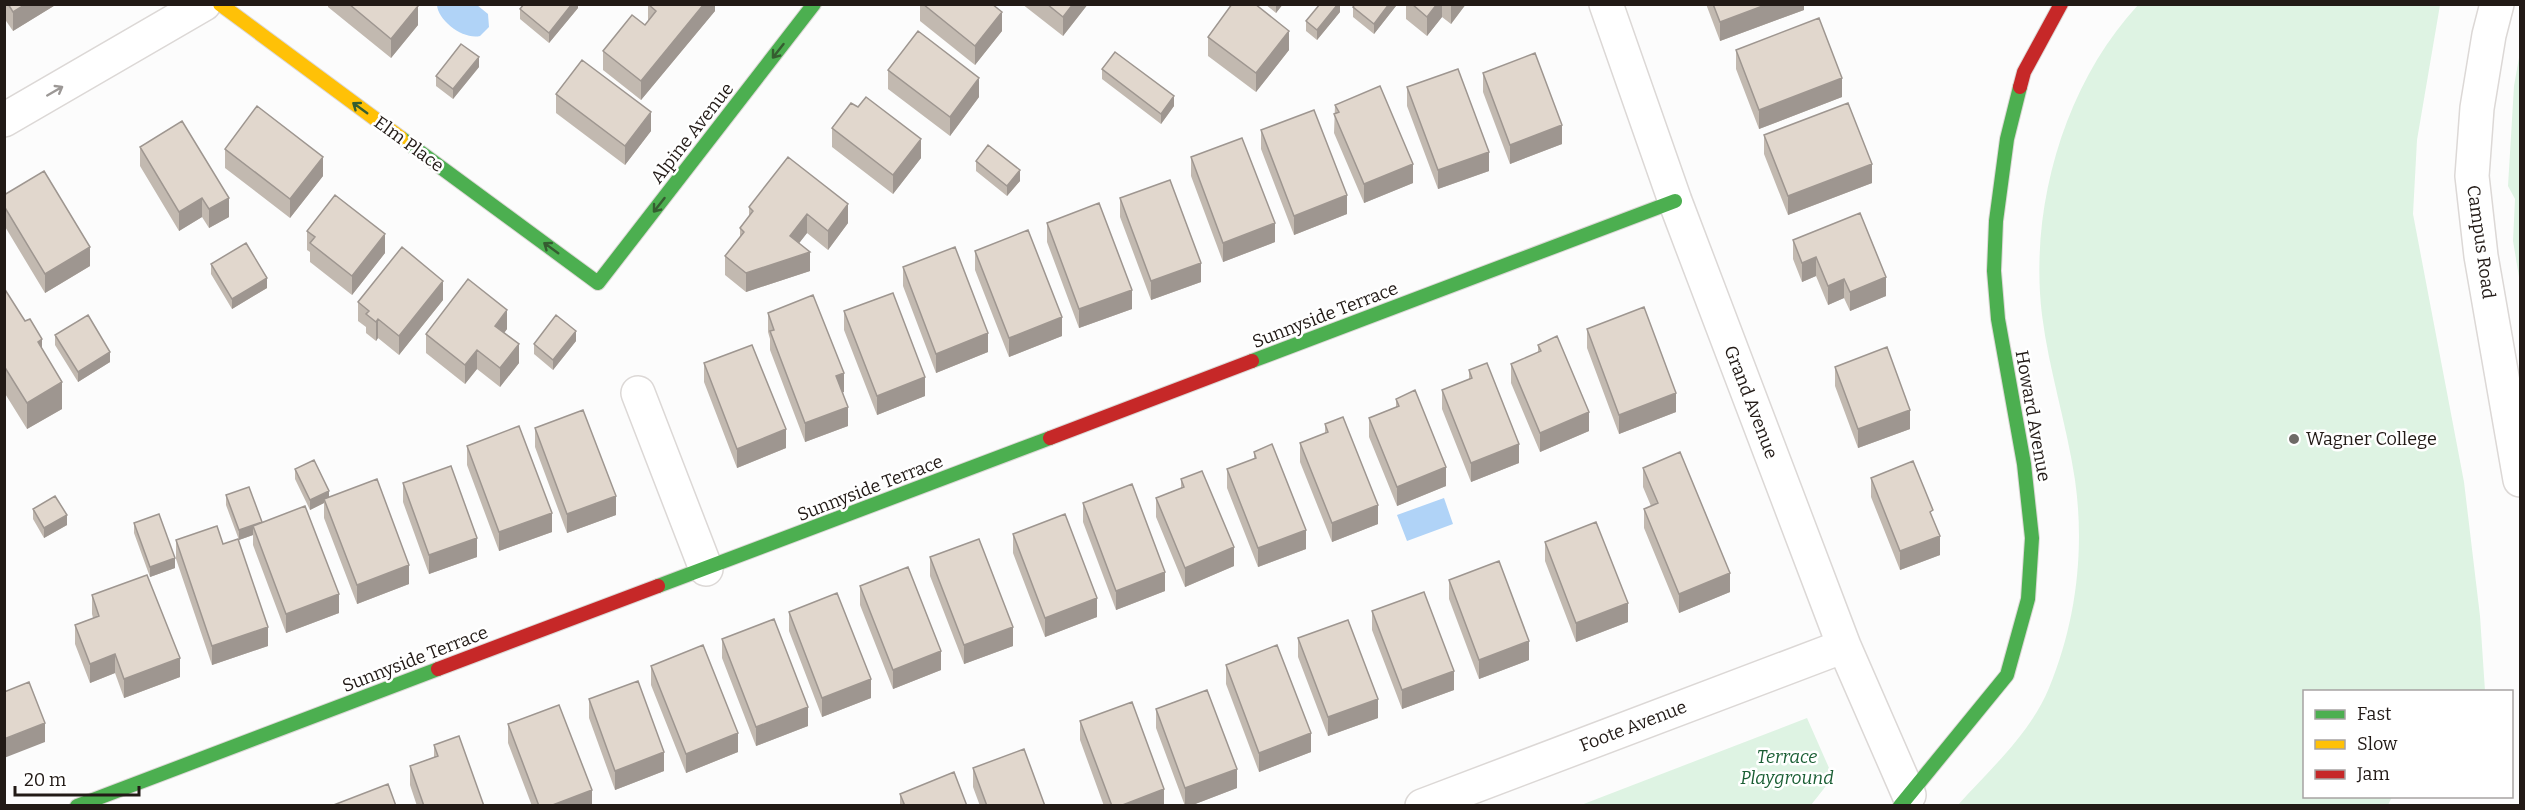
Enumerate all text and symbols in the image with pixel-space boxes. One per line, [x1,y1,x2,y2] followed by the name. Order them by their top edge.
[772,42,785,58] one-way arrow
[646,78,738,188] street label: Alpine Avenue
[46,85,63,97] one-way arrow
[353,102,369,114] one-way arrow
[370,111,448,177] street label: Elm Place
[2462,184,2500,301] street label: Campus Road
[652,197,665,213] one-way arrow
[543,242,559,255] one-way arrow
[1249,277,1401,353] street label: Sunnyside Terrace
[1719,342,1783,462] street label: Grand Avenue
[2011,349,2055,483] street label: Howard Avenue
[2306,428,2437,450] place label: Wagner College
[2287,432,2301,446] marker: Wagner College
[794,450,946,526] street label: Sunnyside Terrace
[339,621,491,697] street label: Sunnyside Terrace
[2303,690,2513,798] legend
[1576,695,1690,757] street label: Foote Avenue
[2357,703,2392,725] text: Fast
[2357,733,2398,755] text: Slow
[1740,746,1834,789] park label: Terrace Playground
[15,759,140,797] scale bar
[2356,763,2390,785] text: Jam
[24,769,66,791] text: 20 m

